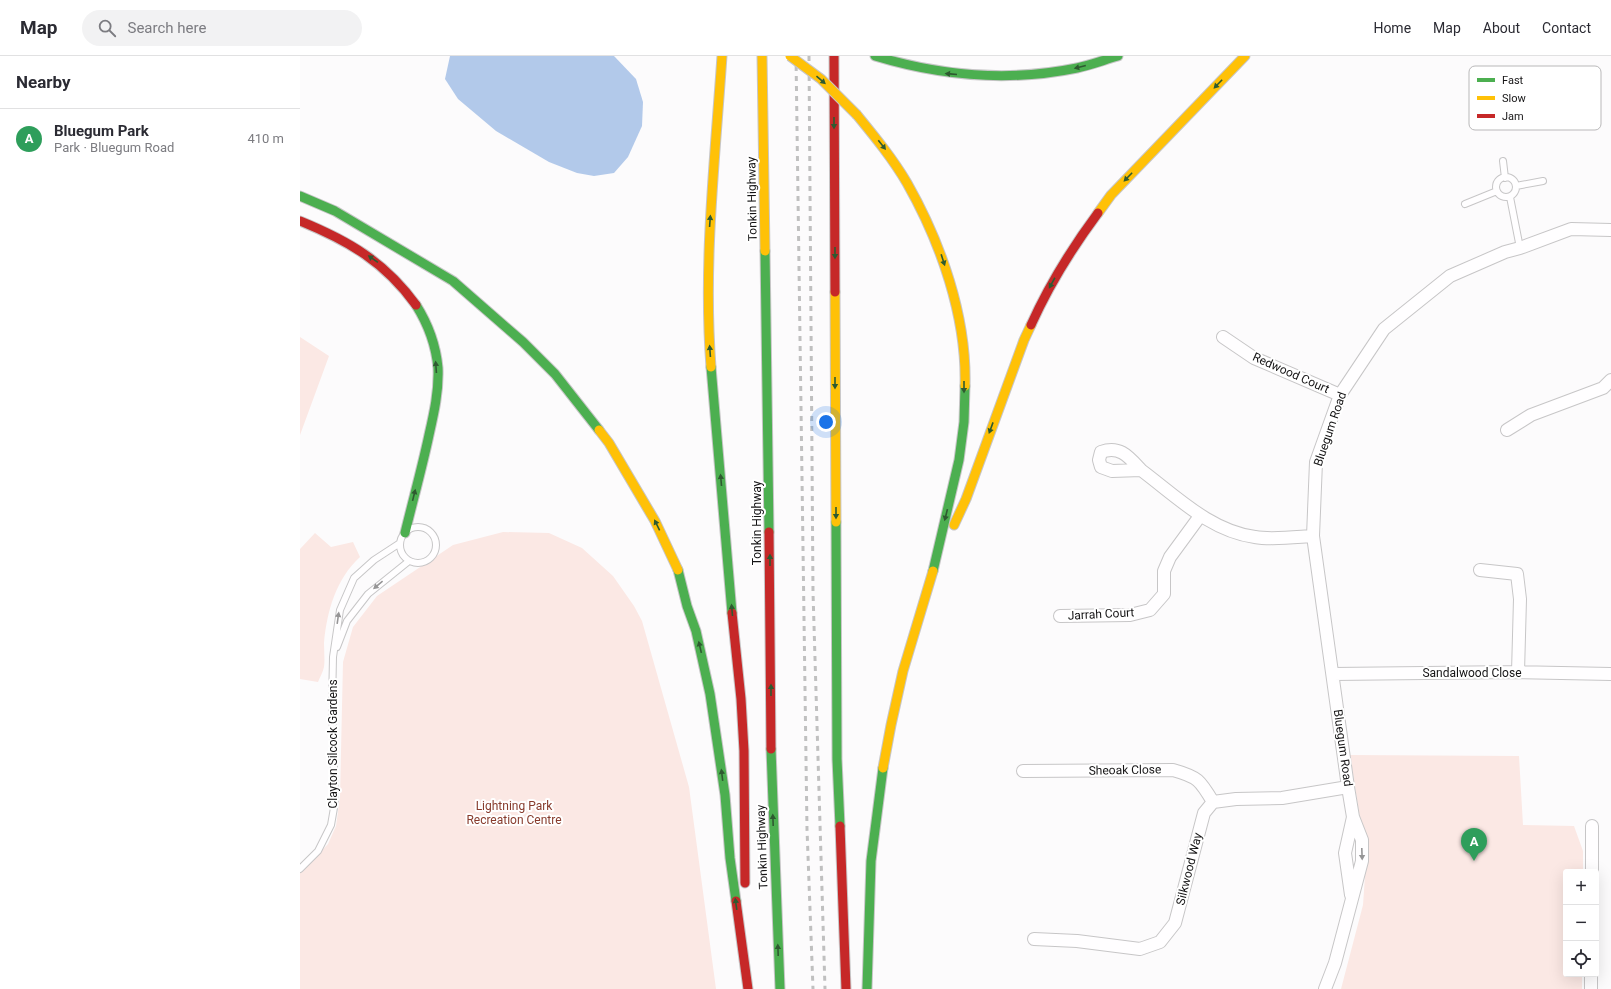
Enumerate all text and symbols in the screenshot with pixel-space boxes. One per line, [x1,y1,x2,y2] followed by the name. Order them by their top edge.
[82,10,362,46] search box
[20,16,58,39] text: Map
[96,17,118,39] icon: search
[128,19,206,37] text: Search here
[1373,20,1411,36] text: Home
[1433,20,1461,36] text: Map
[1483,20,1520,36] text: About
[1542,20,1591,36] text: Contact
[1074,64,1087,70] one-way arrow
[1469,66,1601,130] legend
[945,70,957,77] one-way arrow
[16,72,71,92] text: Nearby
[1502,74,1524,87] text: Fast
[816,75,826,84] one-way arrow
[1213,79,1223,89] one-way arrow
[1502,92,1526,105] text: Slow
[1502,110,1524,123] text: Jam
[831,117,837,130] one-way arrow
[54,122,149,140] text: Bluegum Park
[25,131,33,146] text: A
[247,131,284,146] text: 410 m
[54,140,174,155] text: Park · Bluegum Road
[878,140,887,151] one-way arrow
[744,156,760,241] street label: Tonkin Highway
[1123,172,1132,182] one-way arrow
[706,215,713,227] one-way arrow
[832,247,838,260] one-way arrow
[940,254,946,266] one-way arrow
[368,255,379,263] one-way arrow
[1049,277,1056,289] one-way arrow
[707,345,714,357] one-way arrow
[1250,350,1332,396] street label: Redwood Court
[433,361,440,373] one-way arrow
[832,377,838,390] one-way arrow
[961,381,968,393] one-way arrow
[1311,390,1349,468] street label: Bluegum Road
[816,412,836,432] your location
[988,423,994,435] one-way arrow
[717,474,724,486] one-way arrow
[750,480,764,565] street label: Tonkin Highway
[411,488,417,501] one-way arrow
[833,507,839,520] one-way arrow
[943,509,949,522] one-way arrow
[654,519,660,531] one-way arrow
[767,553,773,566] one-way arrow
[373,581,383,590] one-way arrow
[728,604,735,616] one-way arrow
[1067,605,1135,623] street label: Jarrah Court
[335,612,341,624] one-way arrow
[696,641,702,653] one-way arrow
[1422,666,1522,680] street label: Sandalwood Close
[326,679,340,809] street label: Clayton Silcock Gardens
[768,683,774,696] one-way arrow
[1331,709,1355,787] street label: Bluegum Road
[1089,762,1161,778] street label: Sheoak Close
[719,769,725,781] one-way arrow
[466,799,562,827] park label: Lightning Park Recreation Centre
[754,804,770,890] street label: Tonkin Highway
[770,814,777,826] one-way arrow
[1461,828,1487,861] pin: A
[1173,831,1205,907] street label: Silkwood Way
[1359,848,1365,861] one-way arrow
[1563,869,1599,977] map controls
[1563,869,1599,905] button: +
[733,898,739,910] one-way arrow
[1563,905,1599,941] button: −
[1563,941,1599,977] button: locate
[775,944,782,956] one-way arrow

